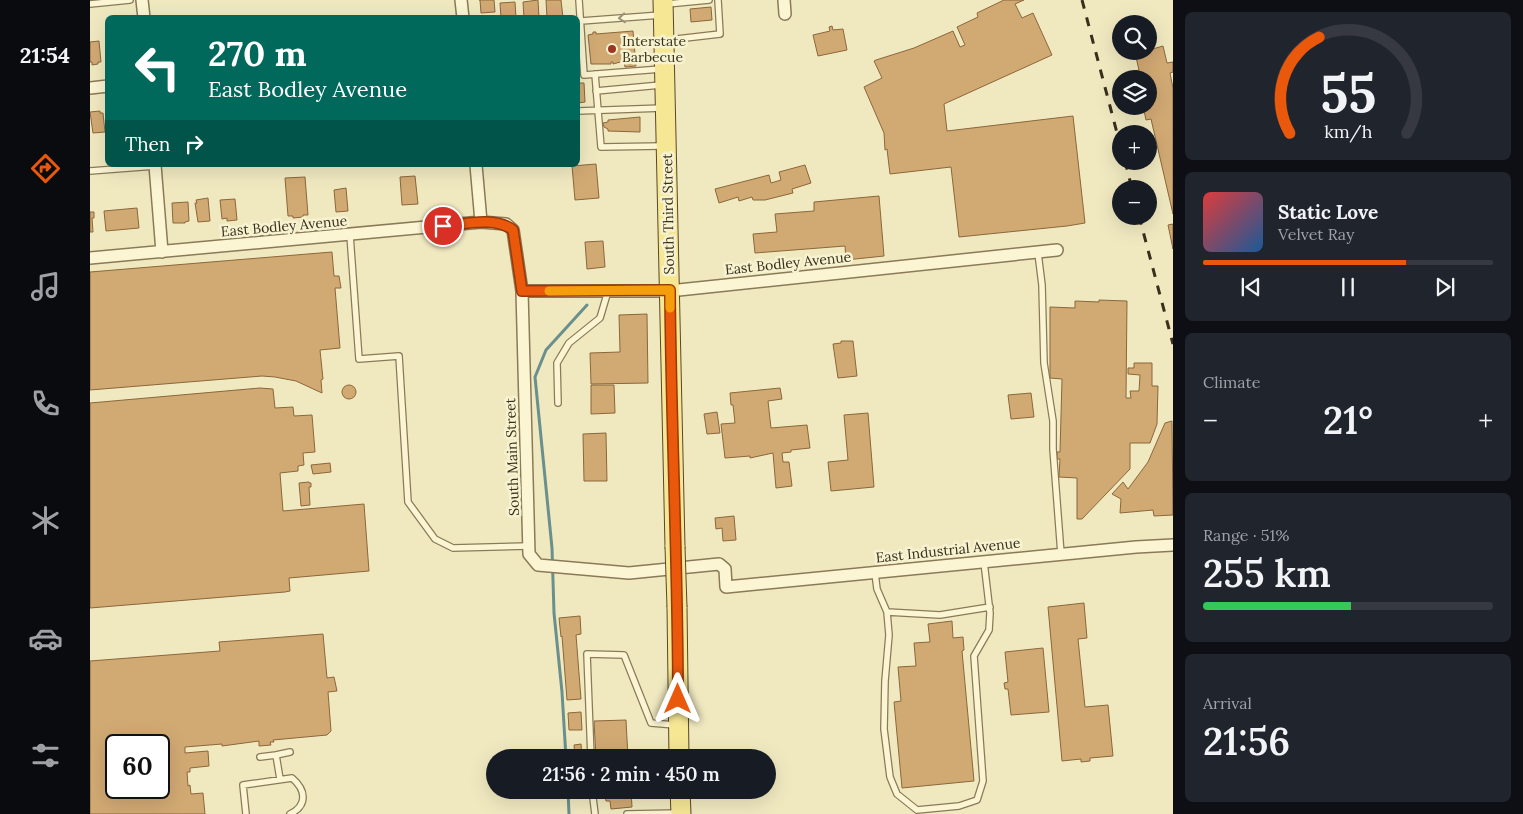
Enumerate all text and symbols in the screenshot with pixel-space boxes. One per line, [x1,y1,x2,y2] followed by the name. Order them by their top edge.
[618,12,626,23] one-way arrow
[1112,15,1157,225] map controls
[1112,15,1157,60] button: search
[208,31,307,76] text: 270 m
[622,32,686,66] place label: Interstate Barbecue
[125,35,190,100] icon: left
[20,41,70,69] text: 21:54
[606,43,618,55] marker: Interstate Barbecue
[1320,60,1376,126] text: 55
[1112,70,1157,115] button: layers
[208,75,407,103] text: East Bodley Avenue
[1324,120,1372,143] text: km/h
[1112,125,1157,170] button: +
[180,130,208,158] icon: right
[125,132,170,156] text: Then
[28,151,63,186] icon: directions
[658,153,678,275] street label: South Third Street
[1112,180,1157,225] button: −
[1278,200,1378,224] text: Static Love
[422,205,464,247] pin
[220,211,348,240] street label: East Bodley Avenue
[429,212,457,240] icon: arrive
[1278,224,1354,244] text: Velvet Ray
[724,247,852,279] street label: East Bodley Avenue
[28,269,63,304] icon: music
[1237,273,1265,301] icon: previous
[1334,273,1362,301] icon: pause
[1431,273,1459,301] icon: next
[1203,372,1260,392] text: Climate
[28,386,63,421] icon: phone
[1323,396,1373,444] text: 21°
[501,397,523,516] street label: South Main Street
[1203,403,1218,439] text: −
[1478,403,1493,439] text: +
[28,503,63,538] icon: climate
[1203,525,1289,545] text: Range · 51%
[875,533,1022,567] street label: East Industrial Avenue
[1203,549,1331,597] text: 255 km
[28,621,63,656] icon: car
[651,672,703,724] position arrow
[1203,693,1252,713] text: Arrival
[1203,717,1290,765] text: 21:56
[105,734,170,799] speed limit sign: 60
[28,738,63,773] icon: filters
[542,762,720,786] text: 21:56 · 2 min · 450 m

